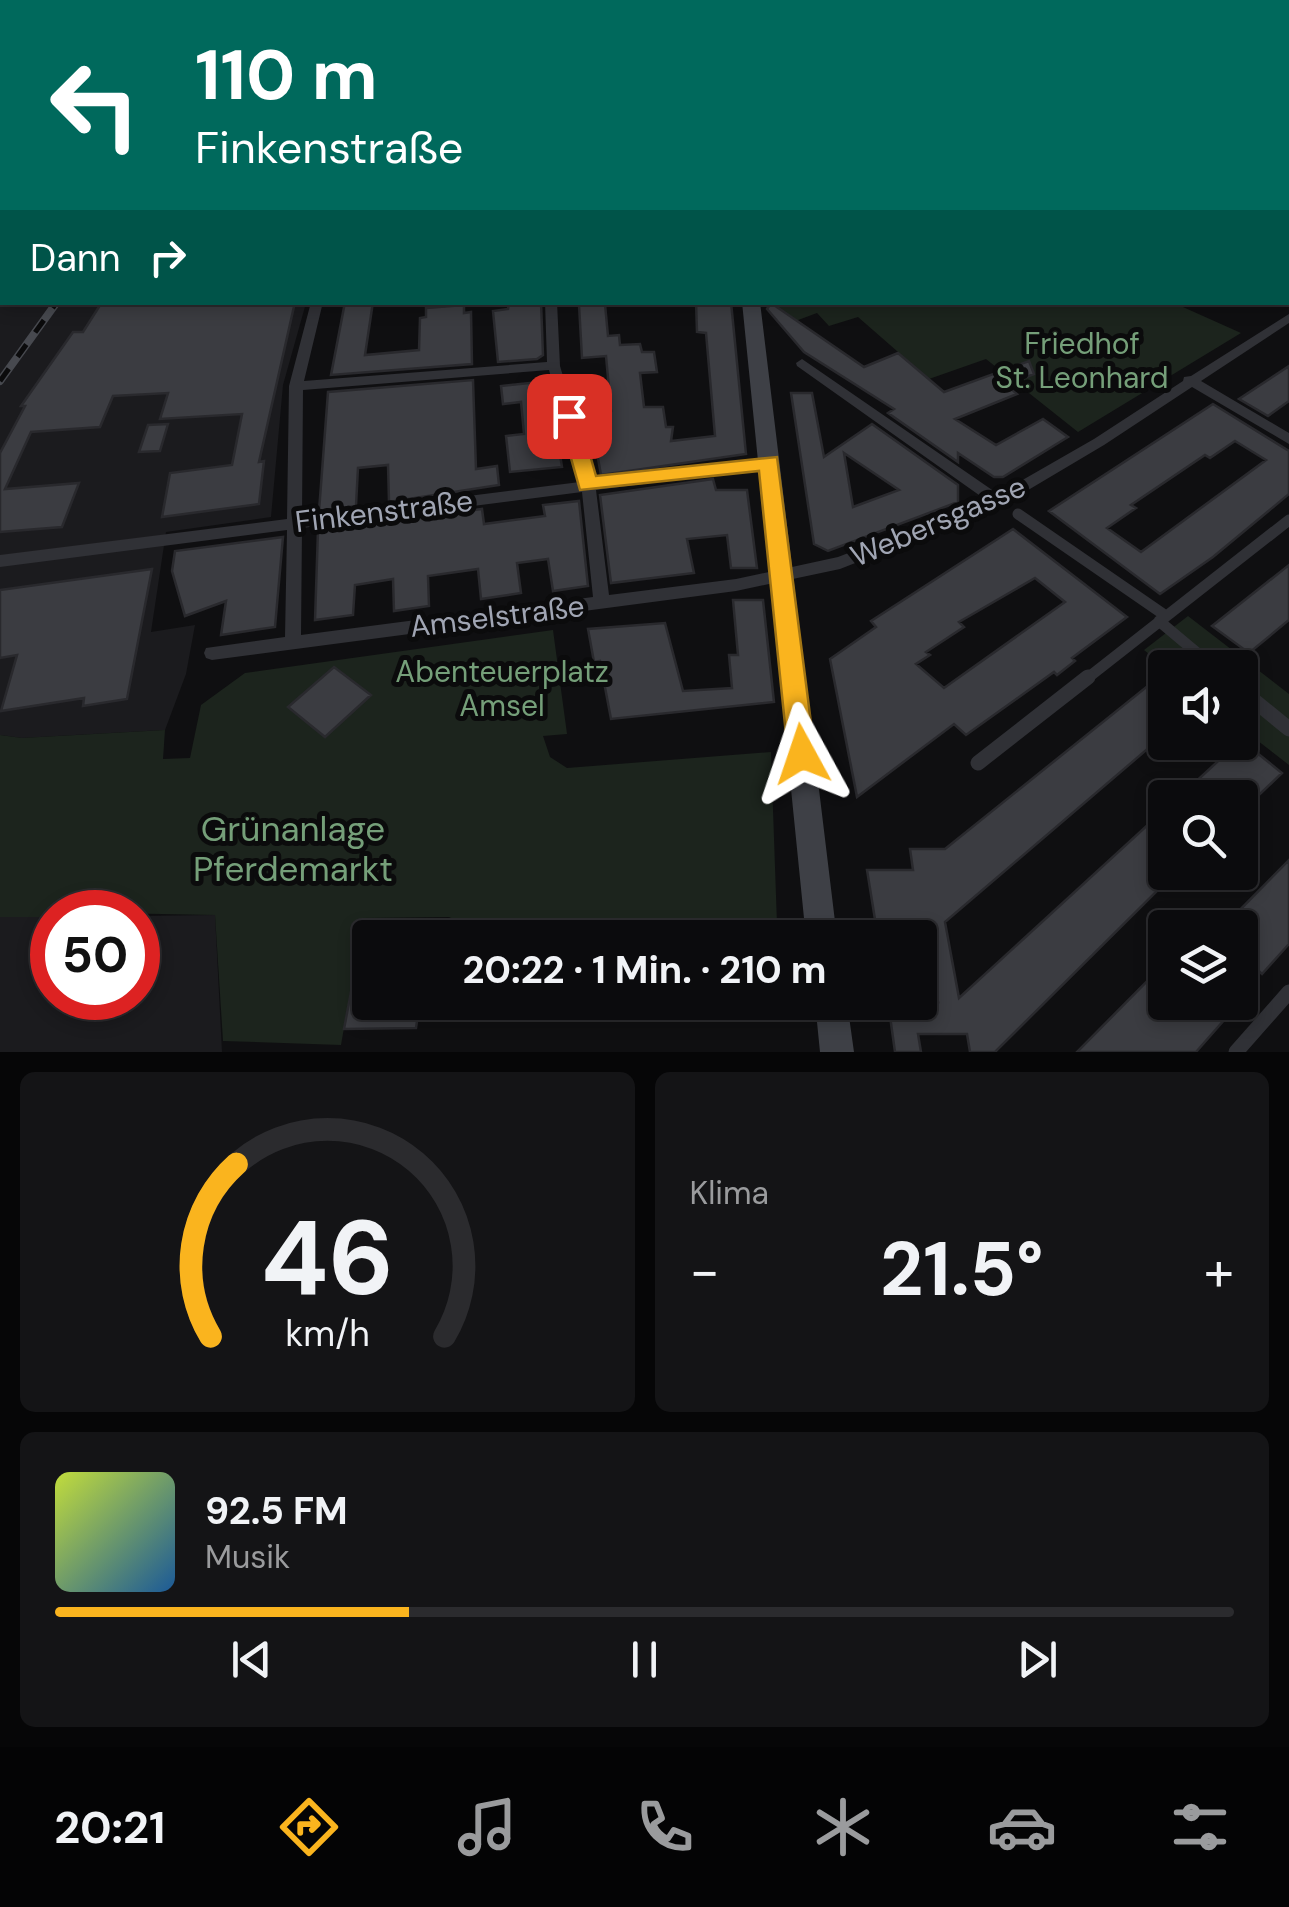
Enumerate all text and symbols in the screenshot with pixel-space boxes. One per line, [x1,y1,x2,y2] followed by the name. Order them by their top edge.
[195,30,378,121] text: 110 m
[30,40,160,170] icon: left
[195,118,463,177] text: Finkenstraße
[140,230,195,285] icon: right
[30,233,120,283] text: Dann
[995,324,1169,397] park label: Friedhof St. Leonhard
[527,374,612,459] pin
[542,389,597,444] icon: arrive
[844,467,1032,575] street label: Webersgasse
[293,481,475,541] street label: Finkenstraße
[408,586,586,646] street label: Amselstraße
[1148,650,1258,1020] map controls
[1148,650,1258,760] button: sound
[395,652,609,725] park label: Abenteuerplatz Amsel
[750,702,854,806] position arrow
[1148,780,1258,890] button: search
[193,806,393,892] park label: Grünanlage Pferdemarkt
[30,890,160,1020] speed limit sign: 50
[1148,910,1258,1020] button: layers
[463,945,826,995] text: 20:22 · 1 Min. · 210 m
[690,1172,769,1214] text: Klima
[260,1191,394,1326] text: 46
[880,1221,1043,1318] text: 21.5°
[690,1235,720,1307] text: −
[1204,1235,1234,1307] text: +
[285,1311,369,1357] text: km/h
[205,1486,348,1536] text: 92.5 FM
[205,1536,290,1578] text: Musik
[224,1632,279,1687] icon: previous
[617,1632,672,1687] icon: pause
[1010,1632,1065,1687] icon: next
[274,1792,344,1862] icon: directions
[452,1792,522,1862] icon: music
[630,1792,700,1862] icon: phone
[808,1792,878,1862] icon: climate
[987,1792,1057,1862] icon: car
[1165,1792,1235,1862] icon: filters
[54,1798,165,1857] text: 20:21

